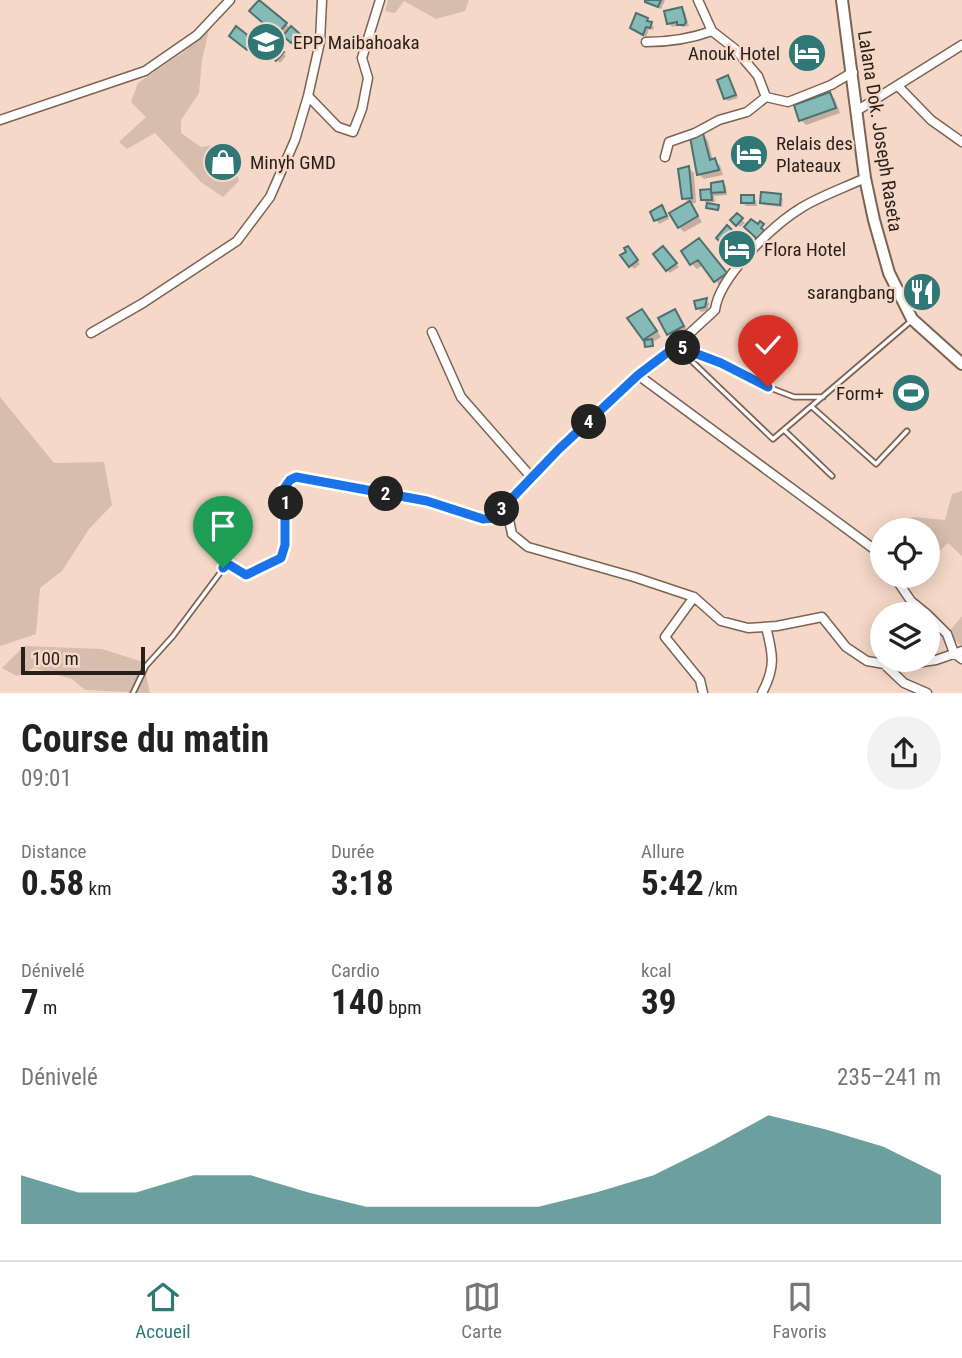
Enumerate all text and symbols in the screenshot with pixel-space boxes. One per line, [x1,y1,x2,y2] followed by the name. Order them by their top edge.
[245,21,287,63] school or university icon: EPP Maibahoaka
[853,29,907,233] street label: Lalana Dok. Joseph Raseta
[293,31,420,54] place label: EPP Maibahoaka
[786,32,828,74] hotel icon: Anouk Hotel
[688,42,780,65] place label: Anouk Hotel
[776,132,853,177] place label: Relais des Plateaux
[728,133,770,175] hotel icon: Relais des Plateaux
[202,141,244,183] shop icon: Minyh GMD
[250,151,336,174] place label: Minyh GMD
[716,228,758,270] hotel icon: Flora Hotel
[764,238,846,261] place label: Flora Hotel
[901,271,943,313] restaurant icon: sarangbang
[807,281,895,304] place label: sarangbang
[738,315,798,387] pin
[749,326,787,364] icon: check
[666,330,700,366] pin: 5
[678,336,687,359] text: 5
[890,372,932,414] sports icon: Form+
[836,382,884,405] place label: Form+
[572,404,606,440] pin: 4
[584,410,593,433] text: 4
[368,476,404,512] pin: 2
[381,482,390,505] text: 2
[268,486,304,520] pin: 1
[281,491,290,514] text: 1
[484,491,520,526] pin: 3
[193,496,253,568] pin
[497,497,506,520] text: 3
[204,507,242,545] icon: arrive
[870,518,940,672] map controls
[870,518,940,588] button: locate
[870,602,940,672] button: layers
[21,644,145,676] scale bar
[32,647,79,670] text: 100 m
[867,716,941,790] button: share
[21,717,269,761] text: Course du matin
[21,765,72,792] text: 09:01
[21,840,86,863] text: Distance
[331,840,374,863] text: Durée
[641,840,684,863] text: Allure
[21,863,84,904] text: 0.58
[331,863,394,904] text: 3:18
[641,863,704,904] text: 5:42
[84,877,111,900] text: km
[704,877,738,900] text: /km
[21,959,85,982] text: Dénivelé
[331,959,380,982] text: Cardio
[641,959,672,982] text: kcal
[21,982,39,1023] text: 7
[331,982,384,1023] text: 140
[641,982,676,1023] text: 39
[39,996,57,1019] text: m
[384,996,421,1019] text: bpm
[21,1064,98,1091] text: Dénivelé
[837,1064,941,1091] text: 235–241 m
[135,1278,191,1343] tab: Accueil
[461,1278,502,1343] tab: Carte
[773,1278,827,1343] tab: Favoris

